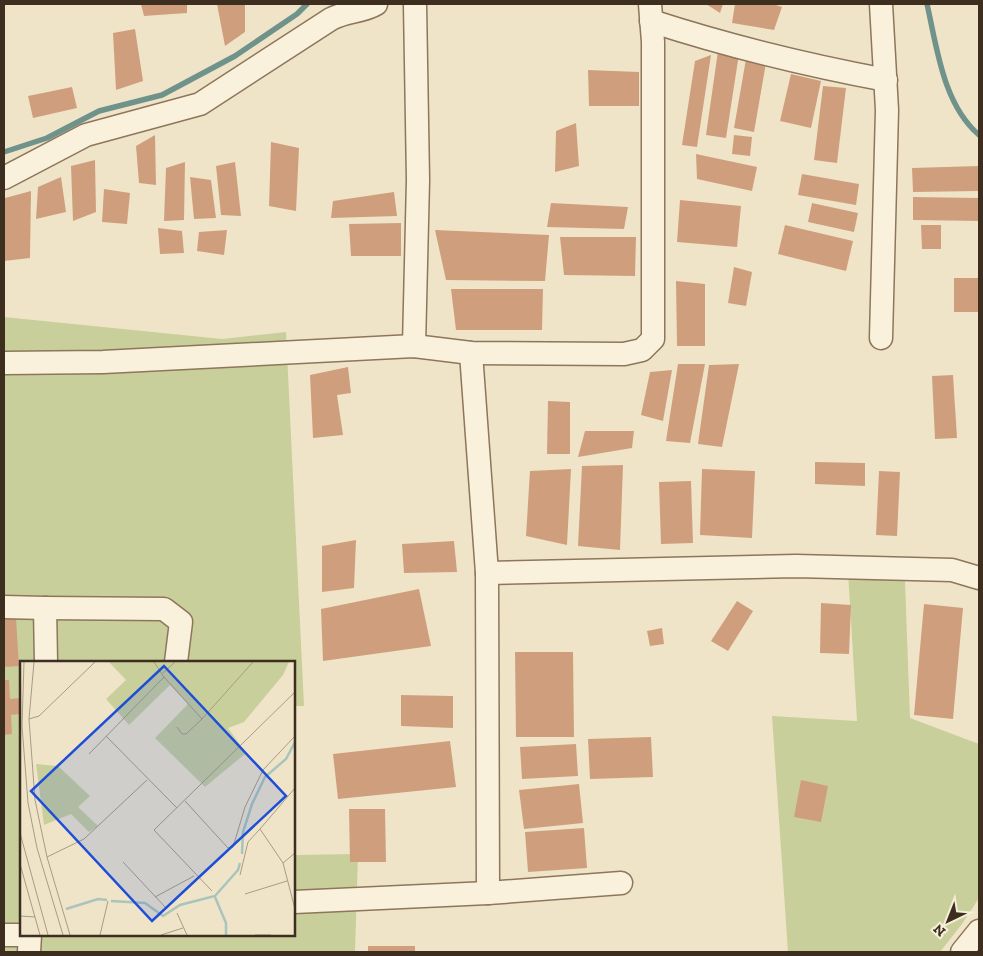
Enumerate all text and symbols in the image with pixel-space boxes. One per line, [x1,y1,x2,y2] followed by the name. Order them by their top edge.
[20,661,295,936] inset map
[923,896,973,946] north arrow
[930,920,949,940] text: N

